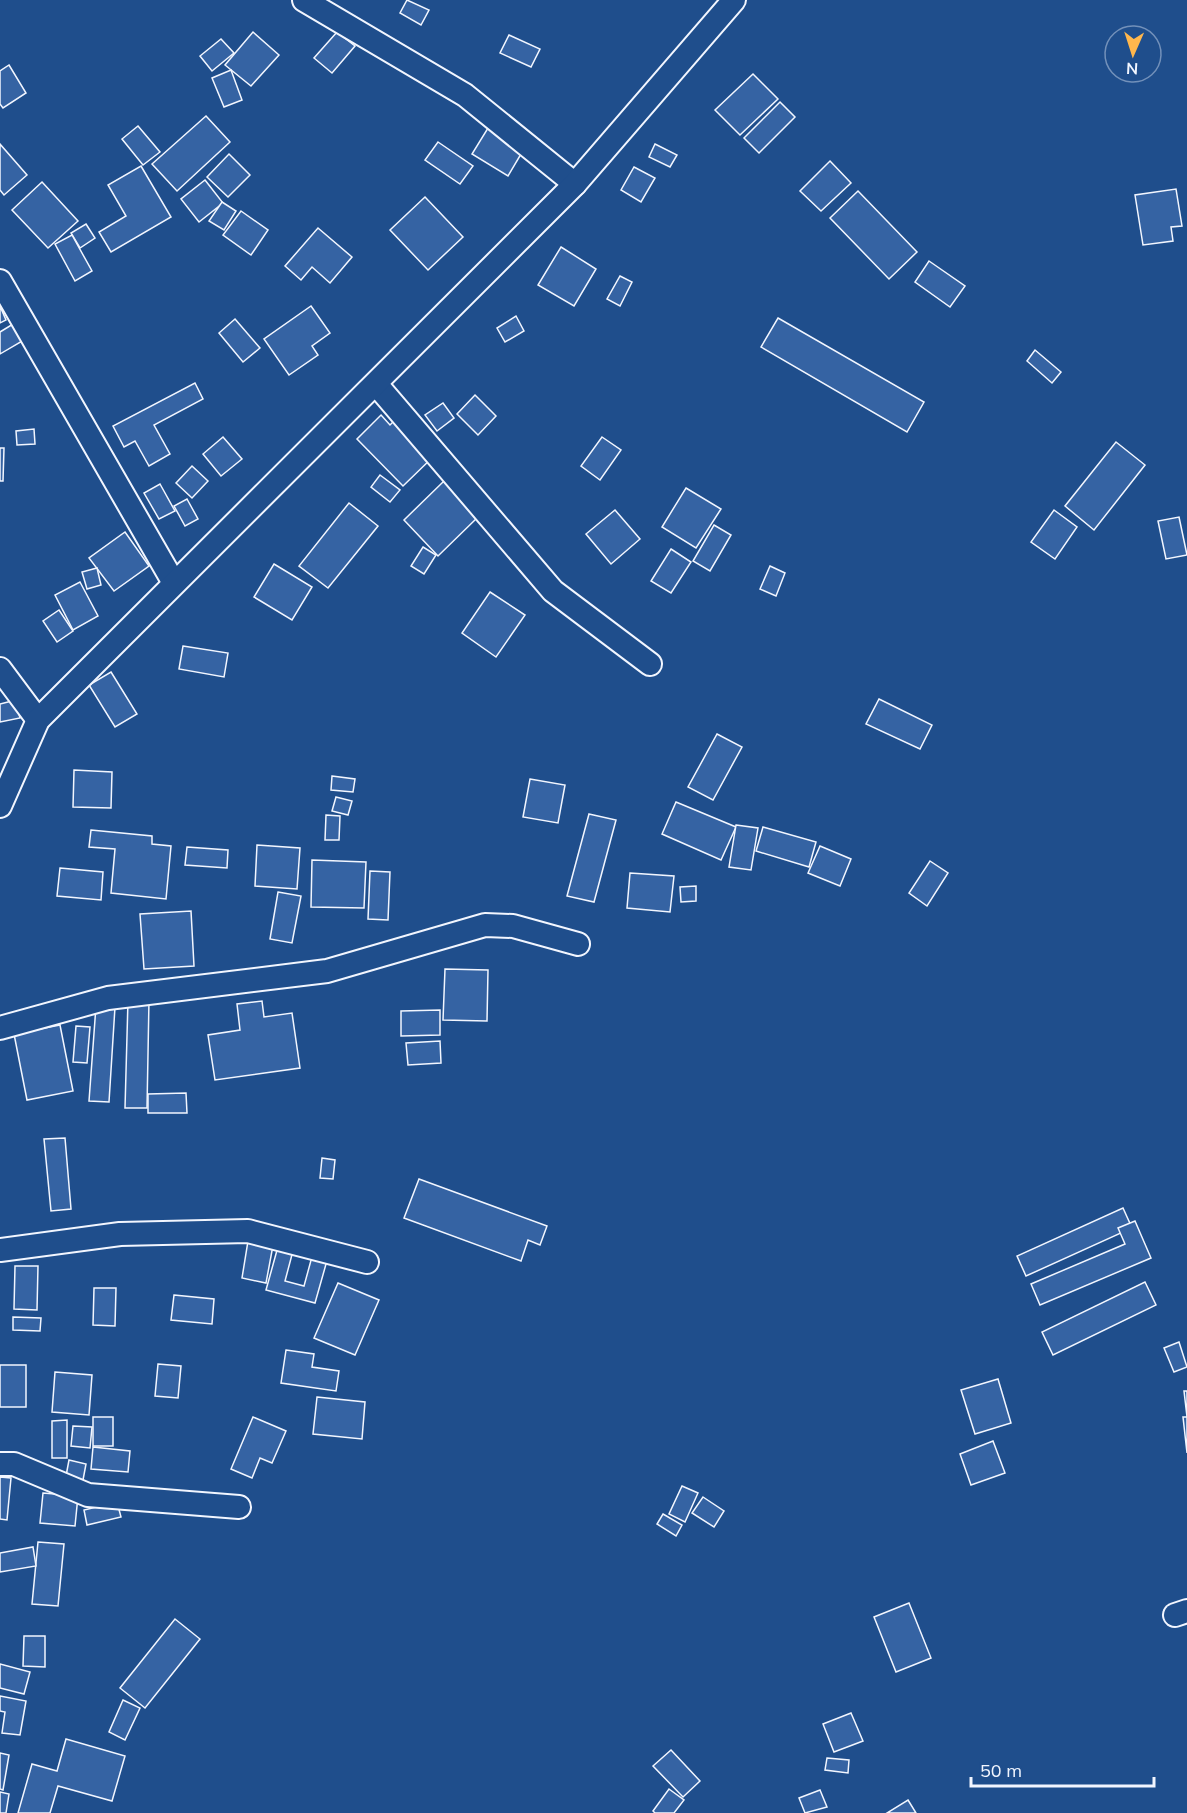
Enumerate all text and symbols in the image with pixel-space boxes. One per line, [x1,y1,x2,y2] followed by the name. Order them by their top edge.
[1103,24,1163,84] north arrow
[1126,59,1139,79] text: N
[971,1750,1154,1788] scale bar
[980,1759,1022,1782] text: 50 m

